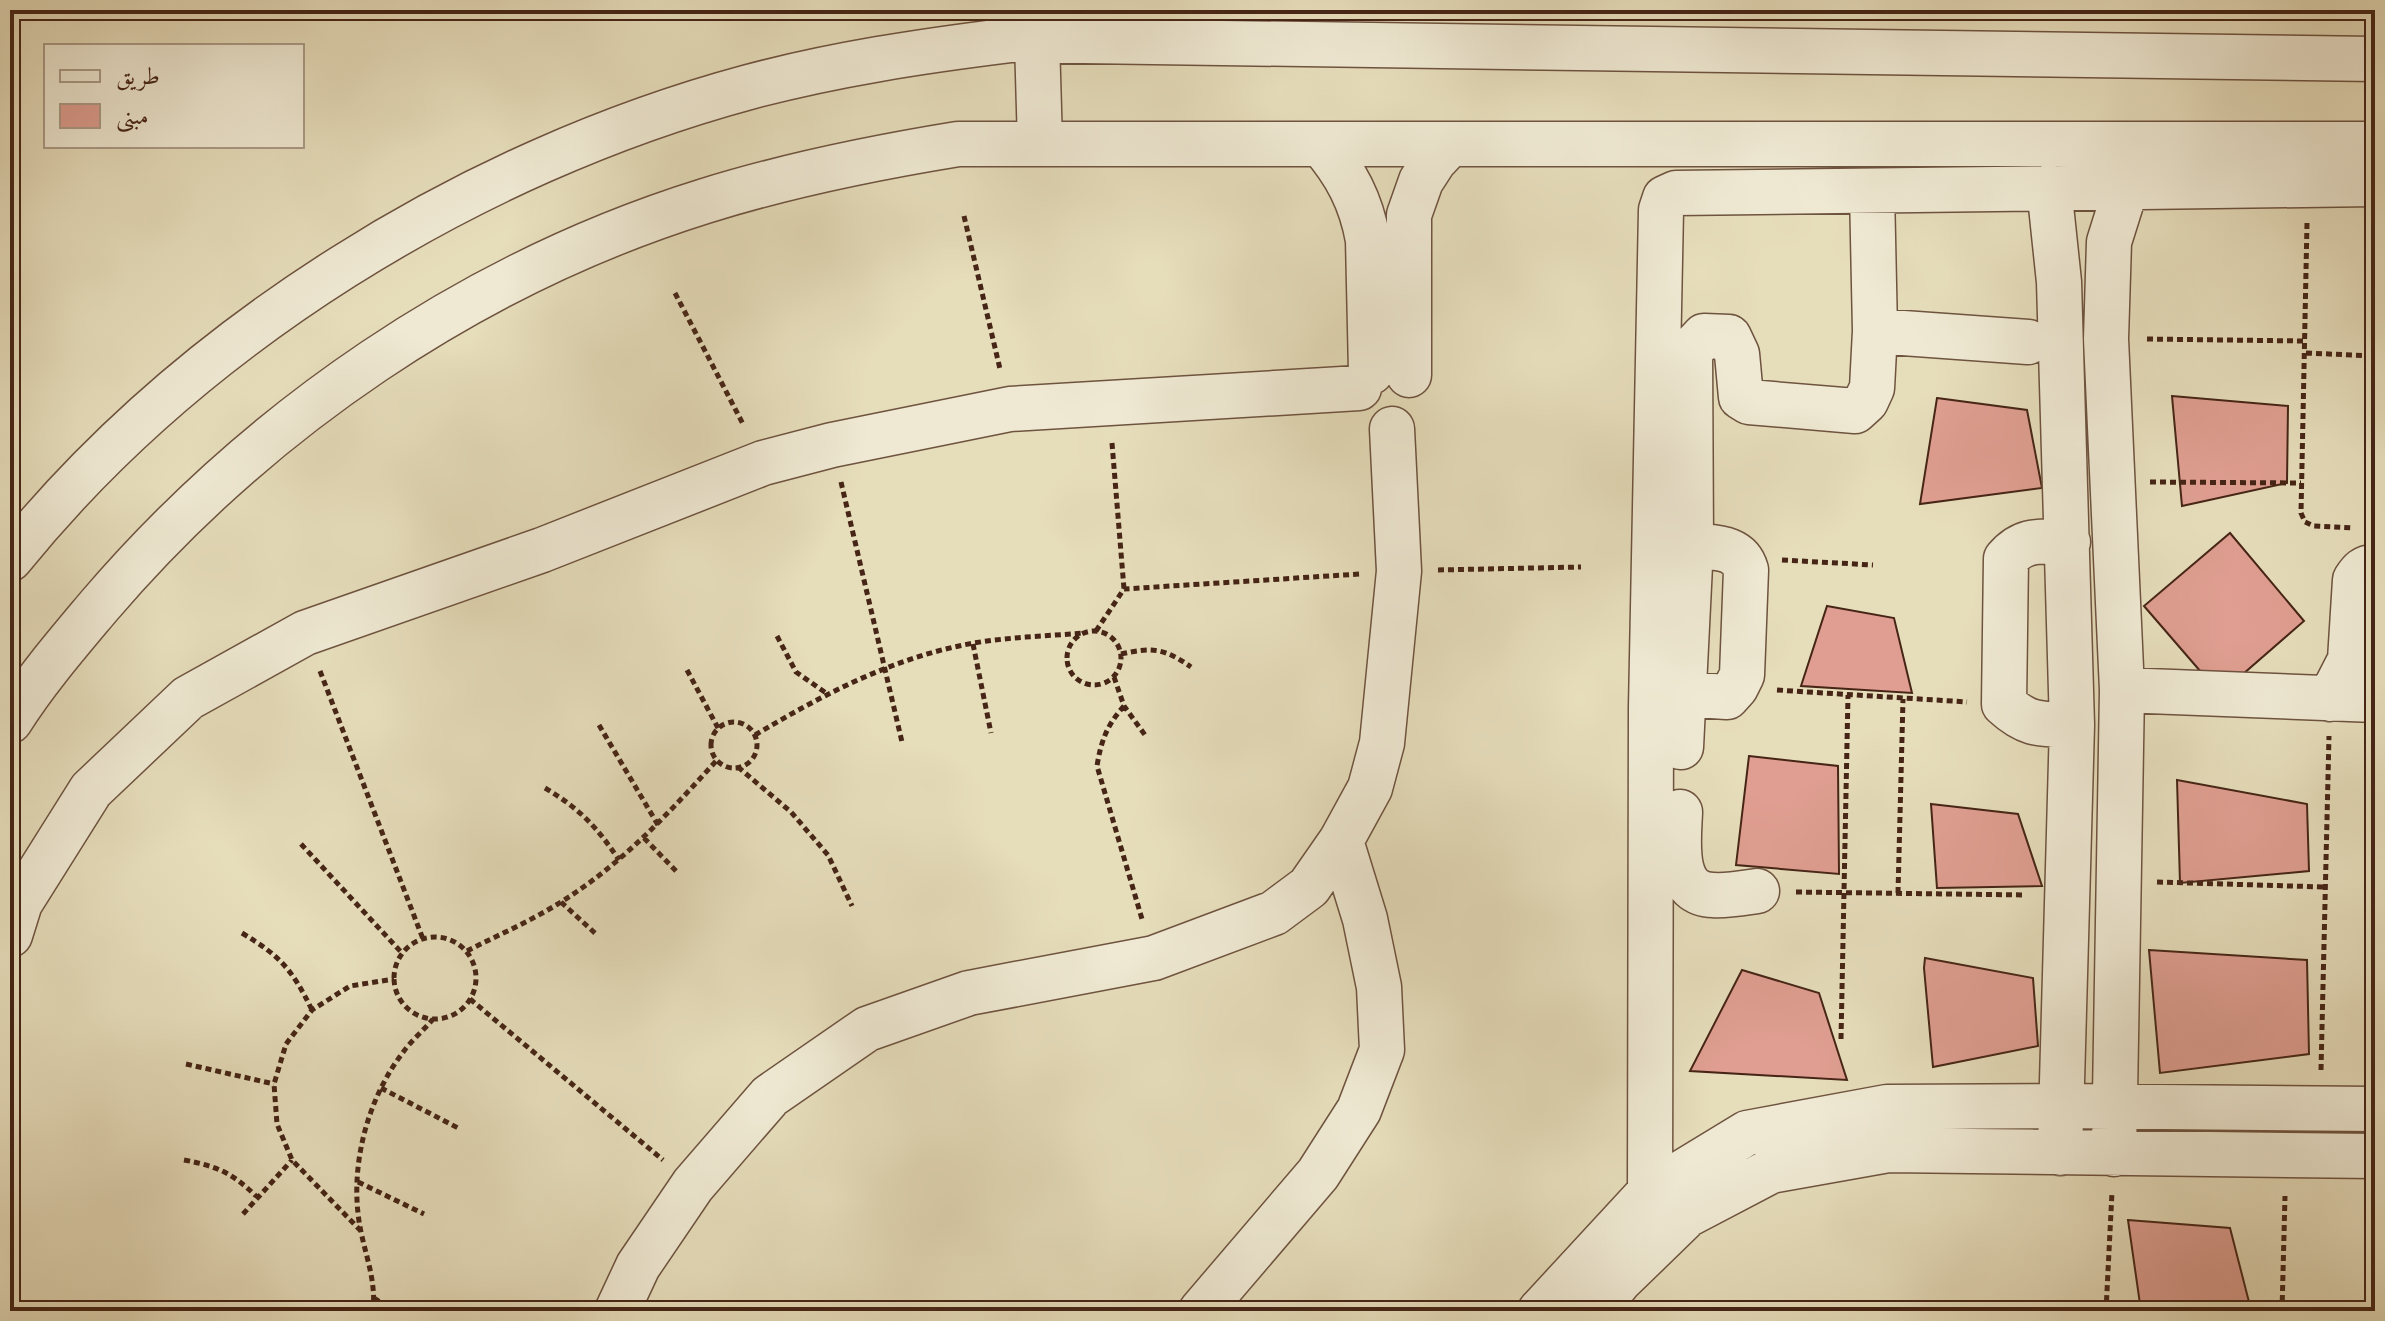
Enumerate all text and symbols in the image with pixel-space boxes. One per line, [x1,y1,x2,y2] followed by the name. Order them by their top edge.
[44,44,304,148] legend
[116,60,160,92] text: طريق
[116,100,149,133] text: مبنى

